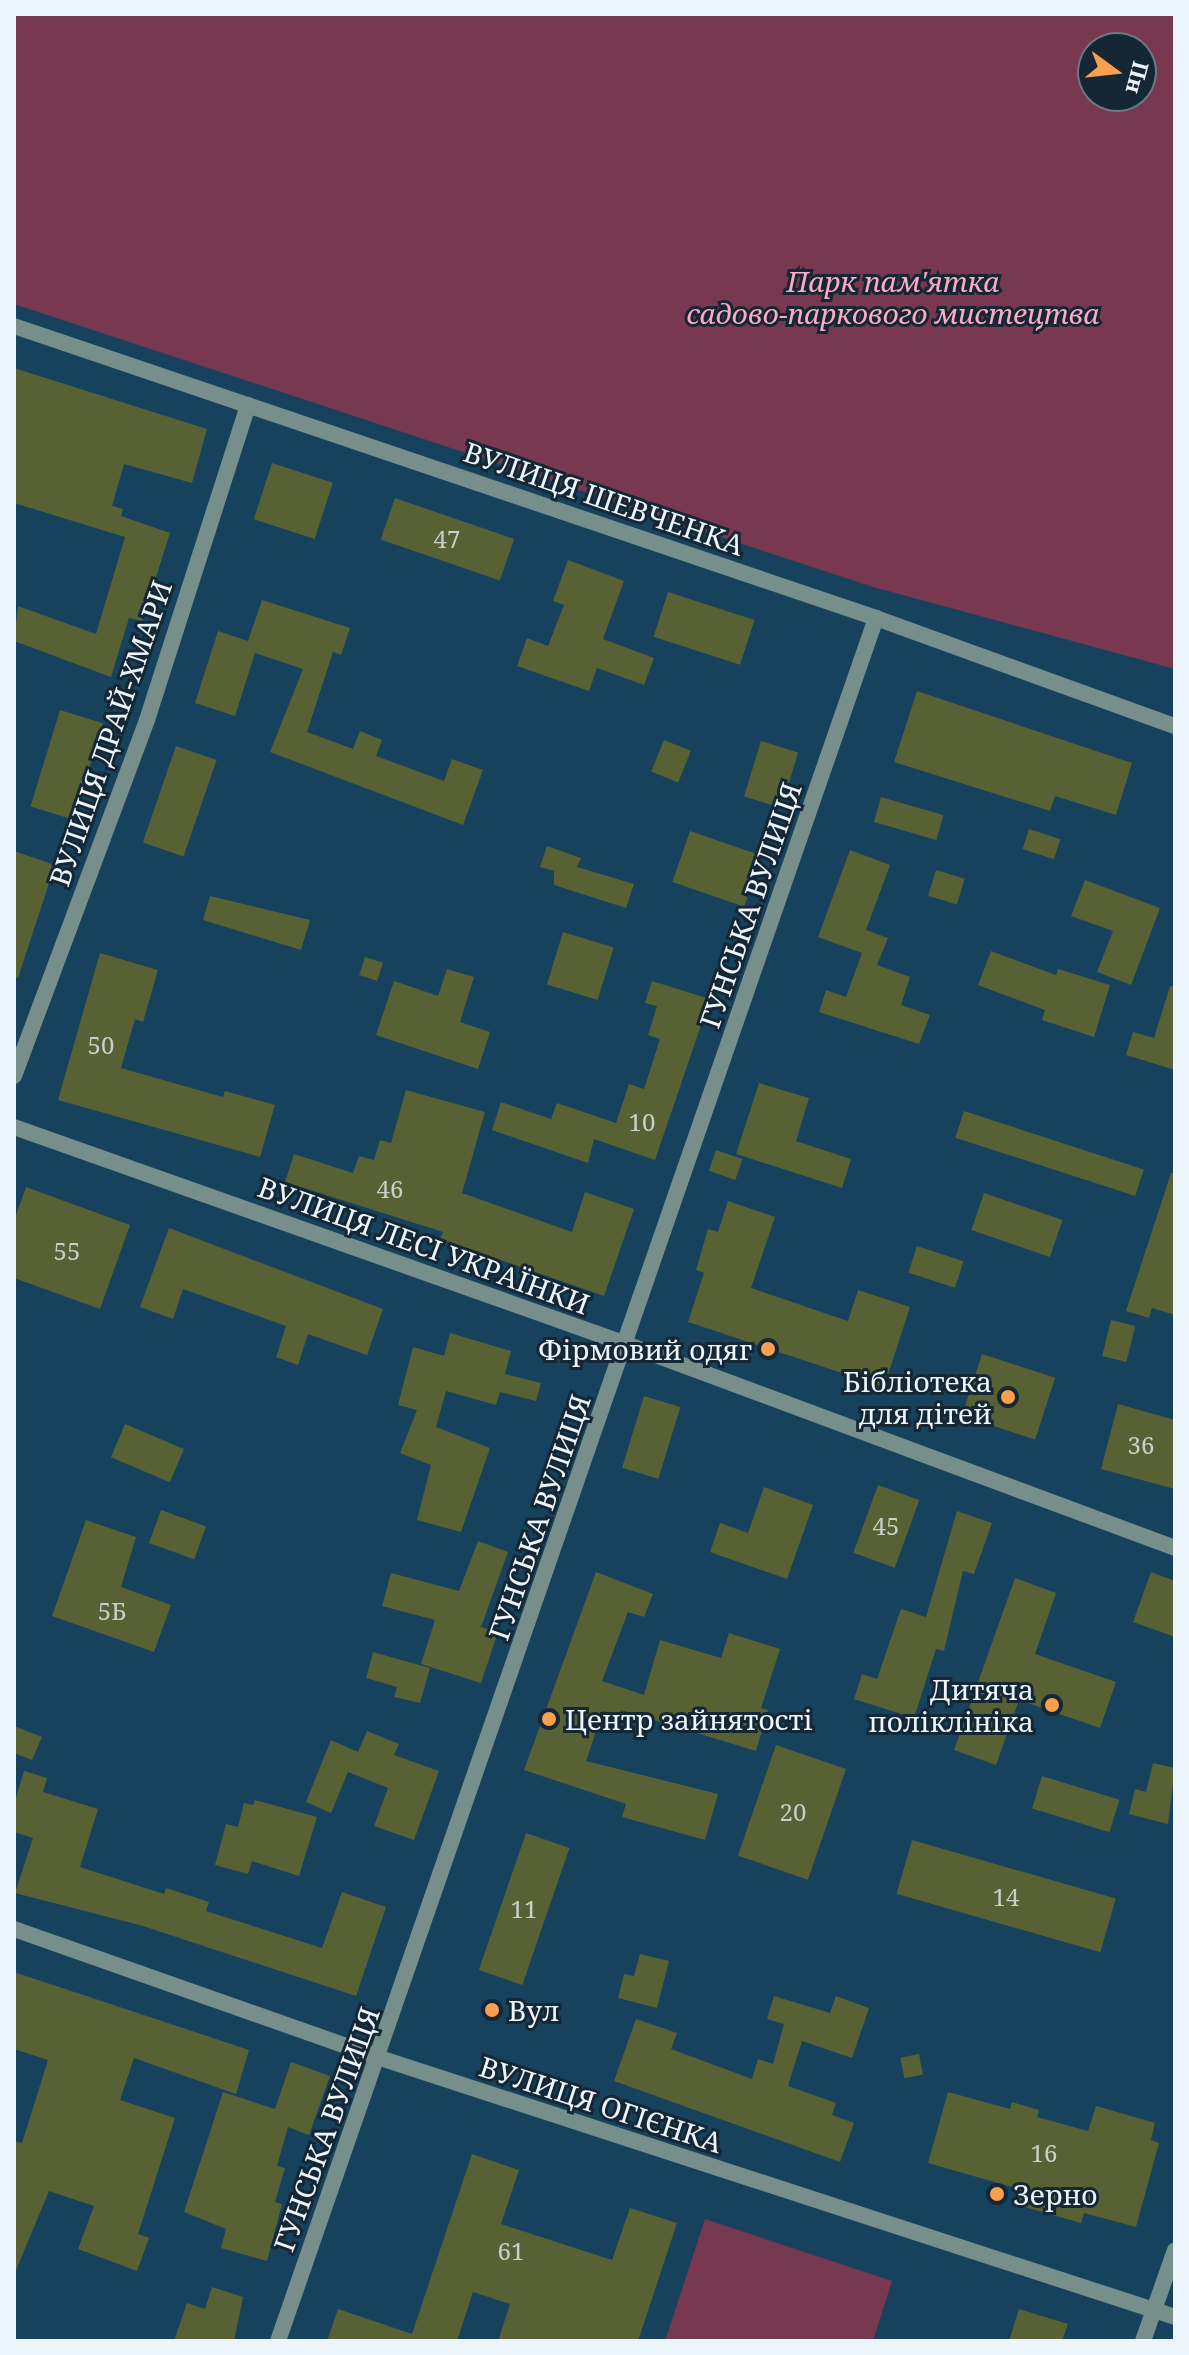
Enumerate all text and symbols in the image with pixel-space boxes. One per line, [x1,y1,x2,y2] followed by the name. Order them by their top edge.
[1077,32,1157,112] north arrow
[1120,58,1157,97] text: Пн
[686,264,1100,330] park label: Парк пам'ятка садово-паркового мистецтва
[460,434,748,562] street label: ВУЛИЦЯ ШЕВЧЕНКА
[434,525,460,553] house number: 47
[42,576,178,890] street label: ВУЛИЦЯ ДРАЙ-ХМАРИ
[692,778,808,1032] street label: ГУНСЬКА ВУЛИЦЯ
[88,1031,114,1059] house number: 50
[629,1108,655,1136] house number: 10
[254,1169,594,1321] street label: ВУЛИЦЯ ЛЕСІ УКРАЇНКИ
[377,1175,403,1203] house number: 46
[54,1237,80,1265] house number: 55
[538,1332,752,1366] place label: Фірмовий одяг
[759,1340,777,1358] marker: Фірмовий одяг
[843,1364,992,1430] place label: Бібліотека для дітей
[999,1388,1017,1406] marker: Бібліотека для дітей
[481,1390,597,1644] street label: ГУНСЬКА ВУЛИЦЯ
[1128,1431,1154,1459] house number: 36
[873,1512,899,1540] house number: 45
[98,1597,126,1625] house number: 5Б
[868,1672,1034,1738] place label: Дитяча поліклініка
[1041,1694,1063,1716] marker: Дитяча поліклініка
[565,1702,813,1736] place label: Центр зайнятості
[540,1710,558,1728] marker: Центр зайнятості
[780,1798,806,1826] house number: 20
[993,1883,1019,1911] house number: 14
[511,1895,537,1923] house number: 11
[508,1993,559,2027] place label: Вул
[483,2001,501,2019] marker: Вул
[266,2002,386,2256] street label: ГУНСЬКА ВУЛИЦЯ
[475,2049,727,2159] street label: ВУЛИЦЯ ОГІЄНКА
[1031,2139,1057,2167] house number: 16
[1013,2177,1097,2211] place label: Зерно
[988,2185,1006,2203] marker: Зерно
[498,2237,524,2265] house number: 61

